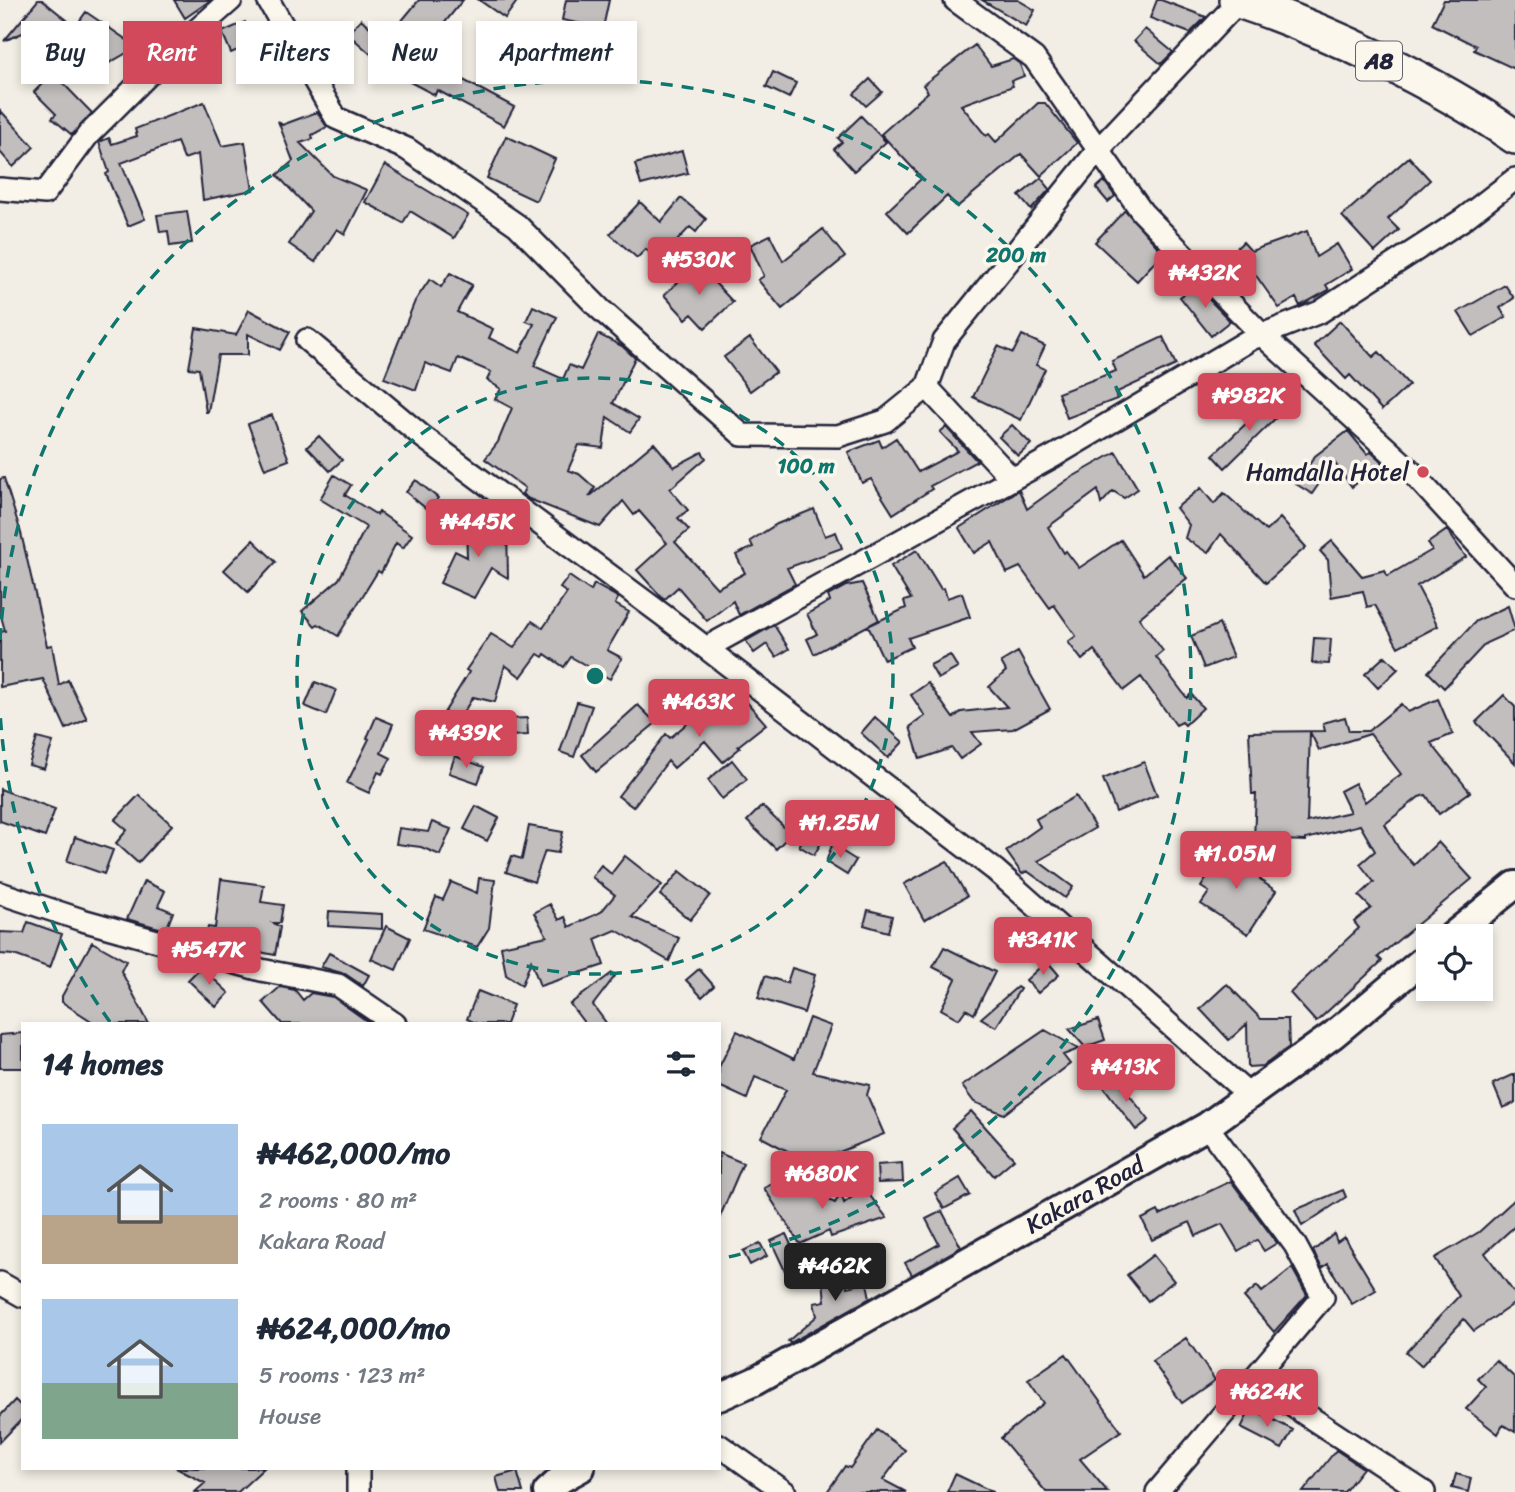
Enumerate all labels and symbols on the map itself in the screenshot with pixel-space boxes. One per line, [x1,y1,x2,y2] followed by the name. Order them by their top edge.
[1356,41,1402,80] road number: A8
[985,236,1047,274] text: 200 m
[650,238,748,297] pin: ₦530K
[1156,250,1254,310] pin: ₦432K
[1200,374,1298,433] pin: ₦982K
[777,447,835,485] text: 100 m
[1246,451,1410,493] place label: Hamdalla Hotel
[1415,464,1431,480] marker: Hamdalla Hotel
[429,500,527,559] pin: ₦445K
[583,664,607,688] centre of rings
[650,680,748,739] pin: ₦463K
[417,710,515,770] pin: ₦439K
[783,800,897,860] pin: ₦1.25M
[1179,832,1293,891] pin: ₦1.05M
[994,918,1092,977] pin: ₦341K
[160,928,258,987] pin: ₦547K
[1077,1044,1175,1104] pin: ₦413K
[1017,1144,1153,1245] street label: Kakara Road
[773,1152,871,1211] pin: ₦680K
[786,1244,884,1303] pin: ₦462K
[1218,1370,1316,1429] pin: ₦624K

